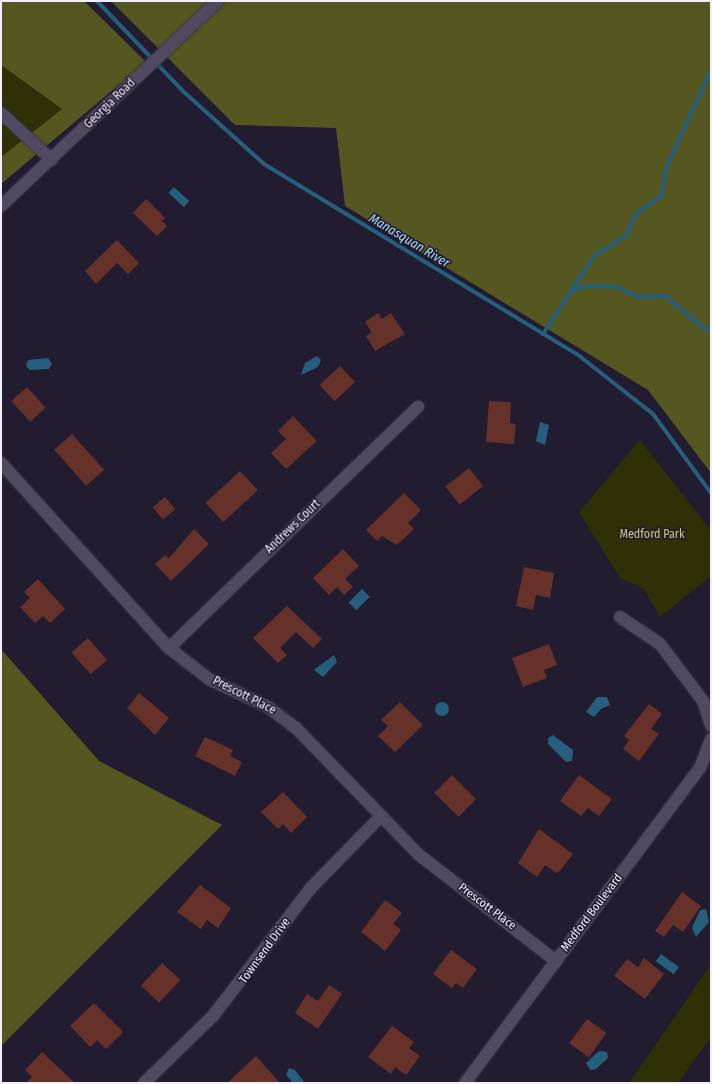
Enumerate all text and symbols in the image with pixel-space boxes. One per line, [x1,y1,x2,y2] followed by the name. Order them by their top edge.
[81,76,139,132] street label: Georgia Road
[366,211,452,271] water label: Manasquan River
[262,497,324,557] street label: Andrews Court
[619,528,685,542] park label: Medford Park
[210,674,278,718] street label: Prescott Place
[558,871,626,955] street label: Medford Boulevard
[455,881,519,933] street label: Prescott Place
[236,915,294,987] street label: Townsend Drive

